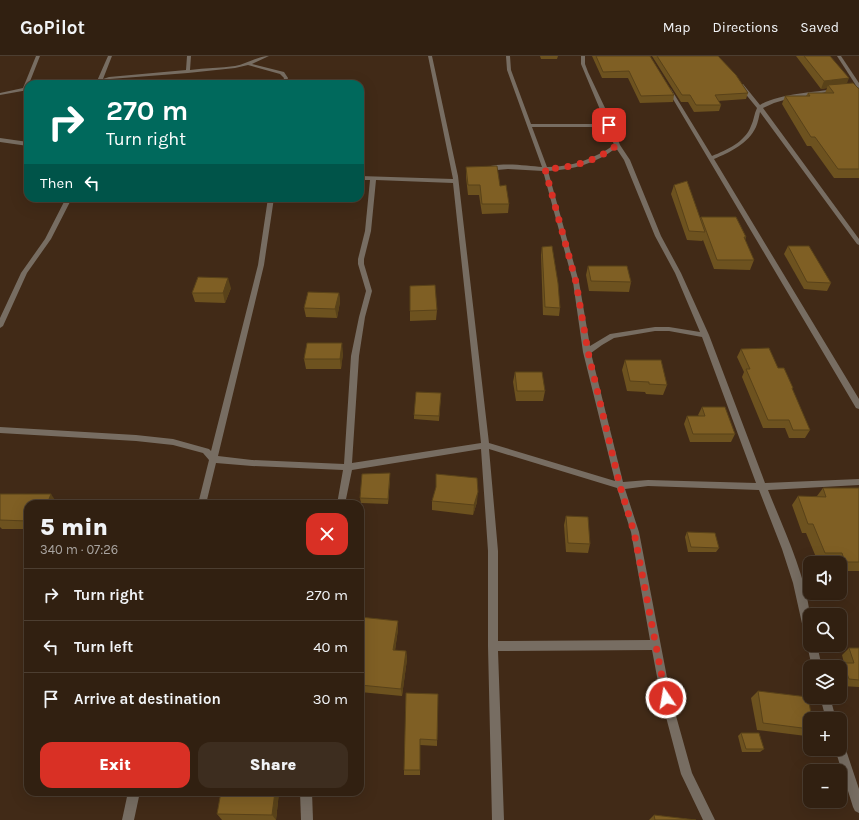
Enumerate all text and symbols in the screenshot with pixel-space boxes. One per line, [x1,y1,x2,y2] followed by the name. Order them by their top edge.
[20,17,85,39] text: GoPilot
[663,19,691,36] text: Map
[713,19,778,36] text: Directions
[800,19,839,36] text: Saved
[106,94,188,127] text: 270 m
[40,96,92,148] icon: right
[592,108,626,142] pin
[598,114,620,136] icon: arrive
[106,128,186,150] text: Turn right
[81,172,103,194] icon: left
[40,174,73,192] text: Then
[40,513,108,541] text: 5 min
[306,513,348,555] button: close
[40,542,118,557] text: 340 m · 07:26
[803,556,847,808] map controls
[803,556,847,600] button: sound
[40,584,62,606] icon: right
[74,586,144,604] text: Turn right
[306,586,348,604] text: 270 m
[803,608,847,652] button: search
[40,636,62,658] icon: left
[74,638,133,656] text: Turn left
[313,638,348,656] text: 40 m
[803,660,847,704] button: layers
[645,677,687,719] position arrow
[40,688,62,710] icon: arrive
[74,690,221,708] text: Arrive at destination
[313,690,348,708] text: 30 m
[803,712,847,756] button: +
[40,742,190,788] button: Exit
[198,742,348,788] button: Share
[803,764,847,808] button: −

